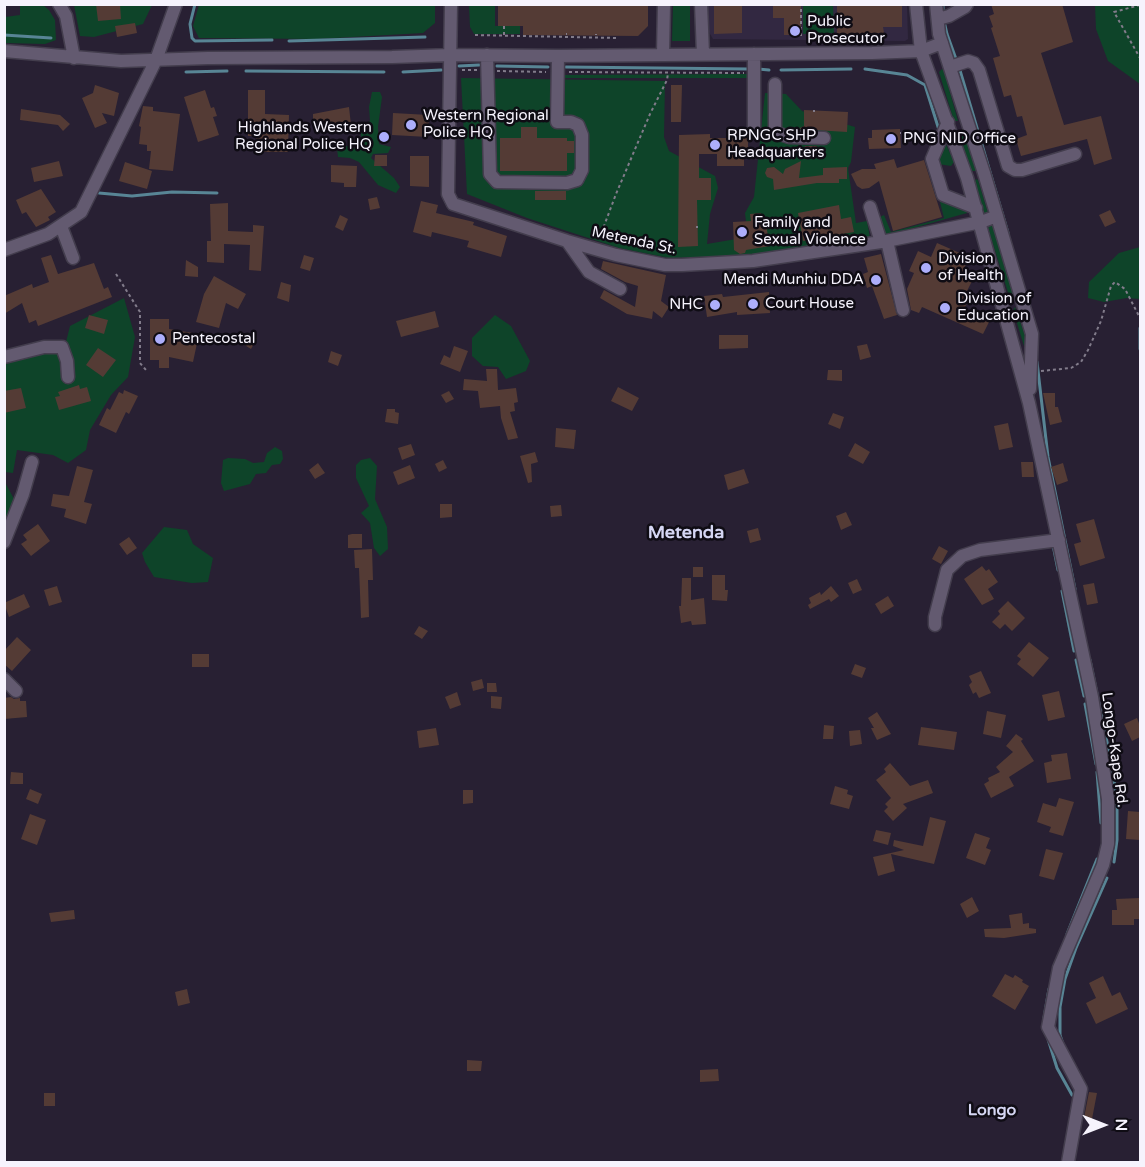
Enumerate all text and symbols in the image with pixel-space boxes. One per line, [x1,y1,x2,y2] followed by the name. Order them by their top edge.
[807,13,885,48] place label: Public Prosecutor
[788,24,802,38] marker: Public Prosecutor
[423,107,549,142] place label: Western Regional Police HQ
[404,118,418,132] marker: Western Regional Police HQ
[235,119,372,154] place label: Highlands Western Regional Police HQ
[727,127,824,162] place label: RPNGC SHP Headquarters
[377,130,391,144] marker: Highlands Western Regional Police HQ
[903,130,1016,148] place label: PNG NID Office
[884,132,898,146] marker: PNG NID Office
[708,138,722,152] marker: RPNGC SHP Headquarters
[754,214,866,249] place label: Family and Sexual Violence
[590,223,678,259] street label: Metenda St.
[735,225,749,239] marker: Family and Sexual Violence
[938,250,1003,285] place label: Division of Health
[919,261,933,275] marker: Division of Health
[723,271,864,289] place label: Mendi Munhiu DDA
[869,273,883,287] marker: Mendi Munhiu DDA
[957,290,1031,325] place label: Division of Education
[765,295,854,313] place label: Court House
[669,296,703,314] place label: NHC
[746,297,760,311] marker: Court House
[708,298,722,312] marker: NHC
[938,301,952,315] marker: Division of Education
[172,330,256,348] place label: Pentecostal
[153,332,167,346] marker: Pentecostal
[648,522,724,544] district label: Metenda
[1097,691,1131,809] street label: Longo-Kape Rd.
[1073,1095,1133,1155] north arrow
[968,1101,1016,1121] district label: Longo
[1111,1119,1131,1131] text: N

